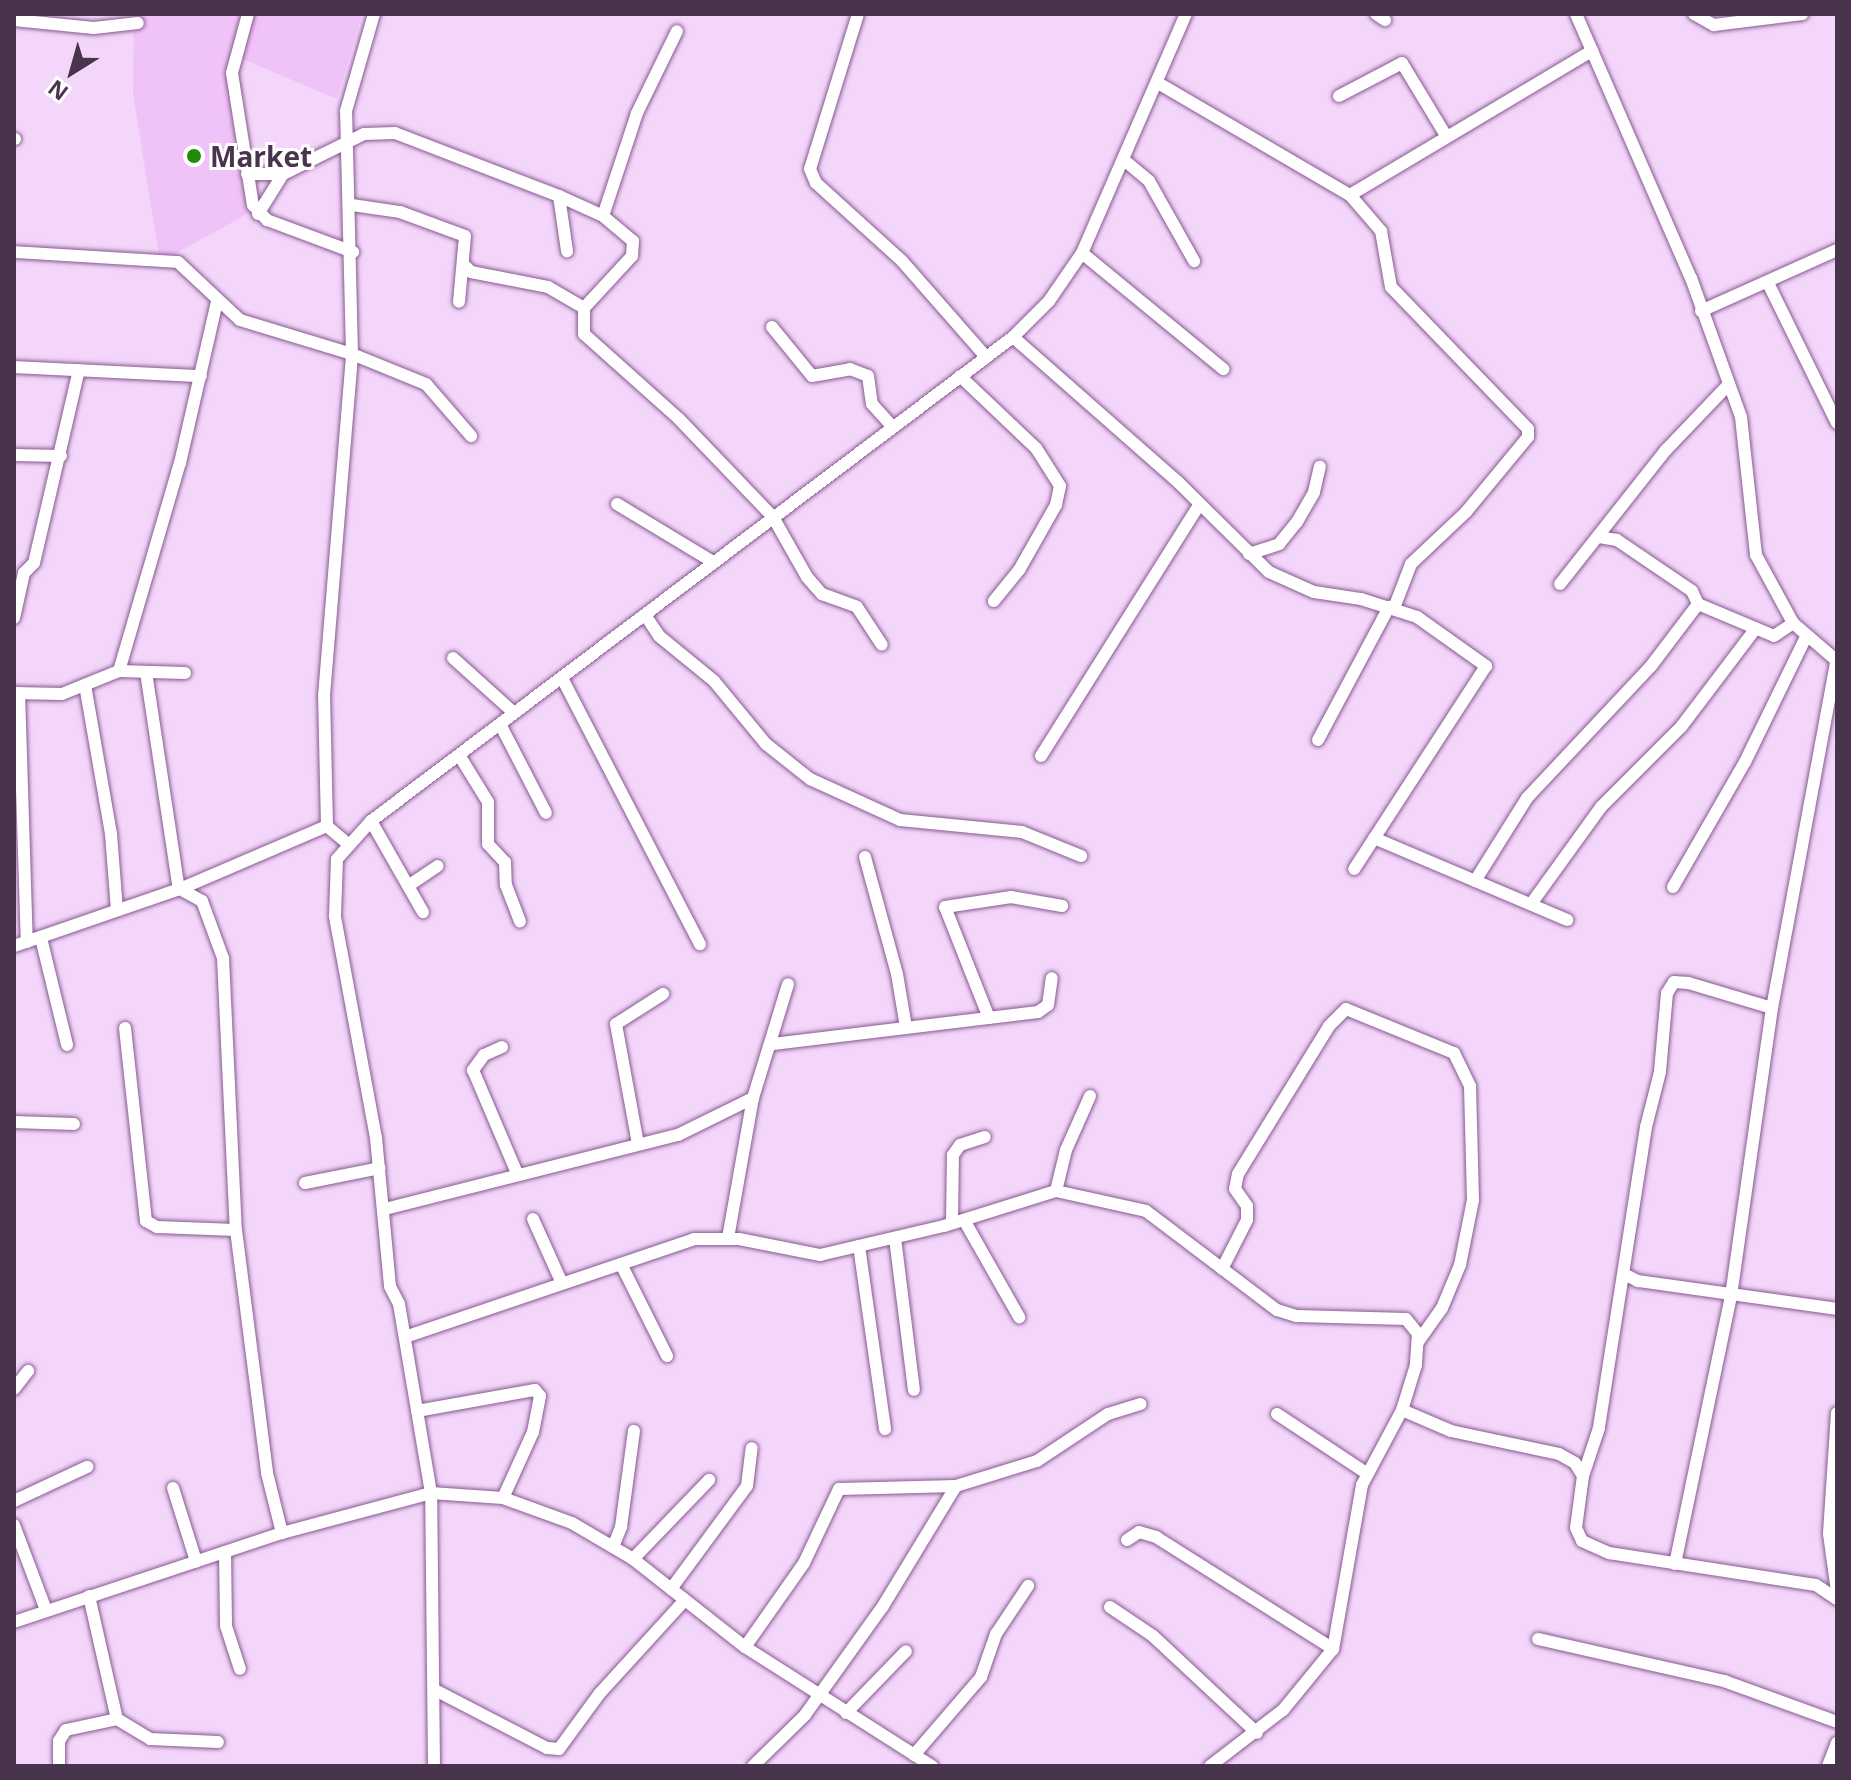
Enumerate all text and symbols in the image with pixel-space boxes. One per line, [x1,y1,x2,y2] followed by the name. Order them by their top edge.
[32,32,112,112] north arrow
[41,74,74,109] text: N
[210,139,312,173] place label: Market
[185,147,203,165] marker: Market

